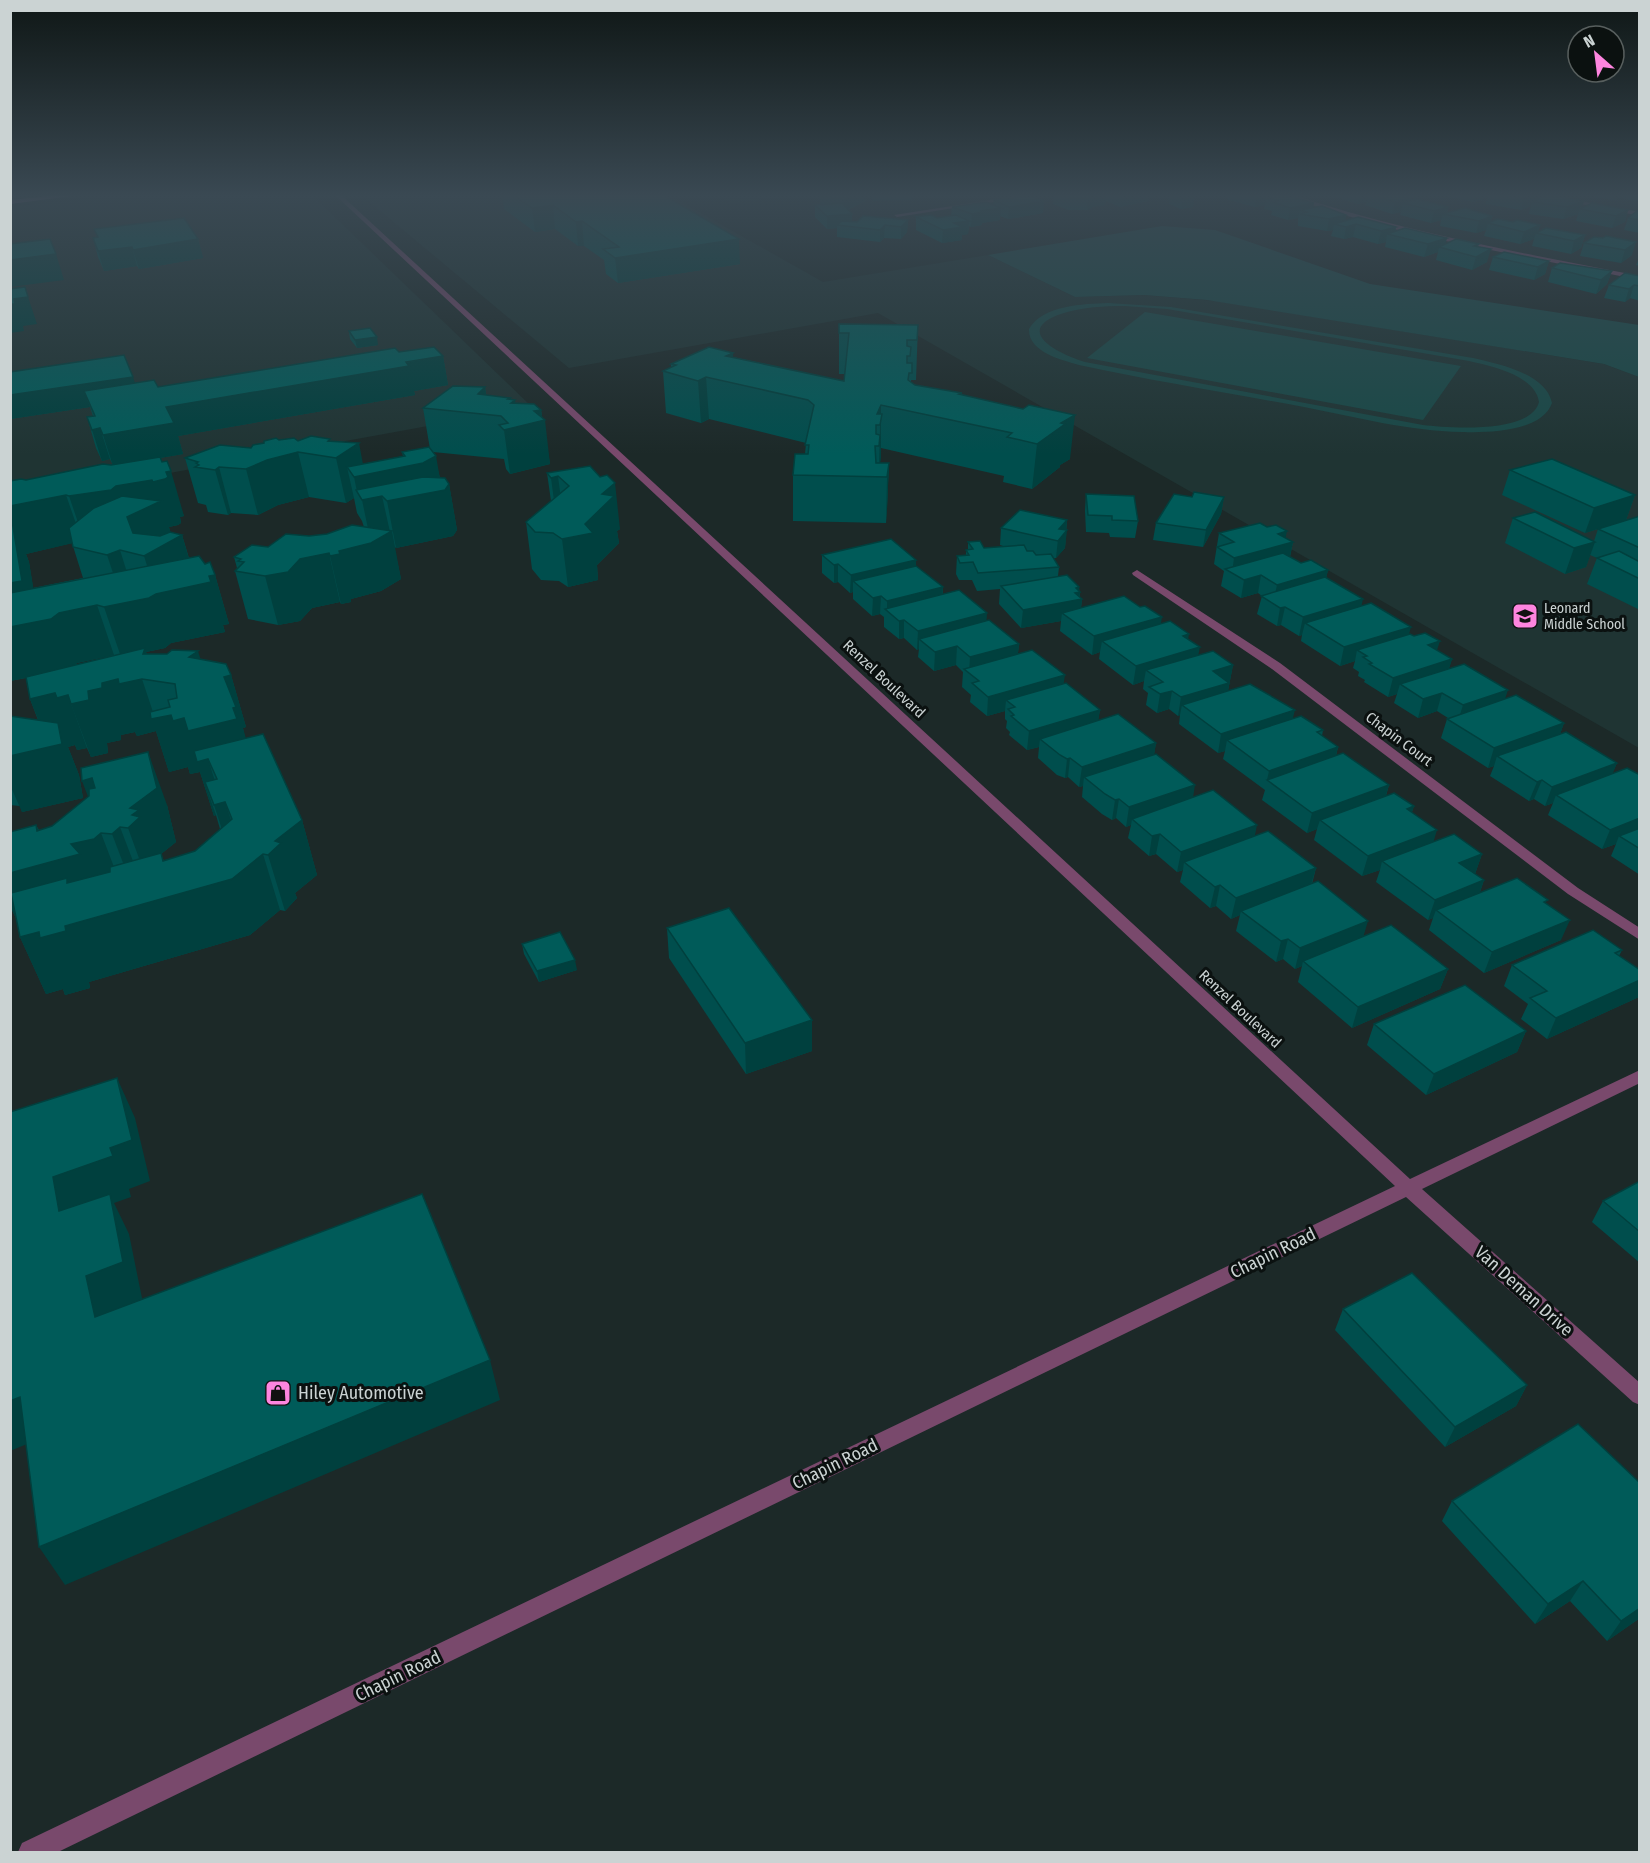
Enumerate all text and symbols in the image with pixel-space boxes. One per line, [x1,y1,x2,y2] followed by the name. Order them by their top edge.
[1566,24,1626,84] north arrow
[1580,31,1598,52] text: N
[1544,600,1625,633] place label: Leonard Middle School
[1510,601,1540,631] school or university icon: Leonard Middle School
[839,636,929,722] street label: Renzel Boulevard
[1362,708,1436,770] street label: Chapin Court
[1195,966,1285,1052] street label: Renzel Boulevard
[1227,1223,1319,1283] street label: Chapin Road
[1470,1241,1578,1341] street label: Van Deman Drive
[263,1378,293,1408] shop icon: Hiley Automotive
[298,1382,424,1404] place label: Hiley Automotive
[789,1434,881,1494] street label: Chapin Road
[352,1646,444,1706] street label: Chapin Road

